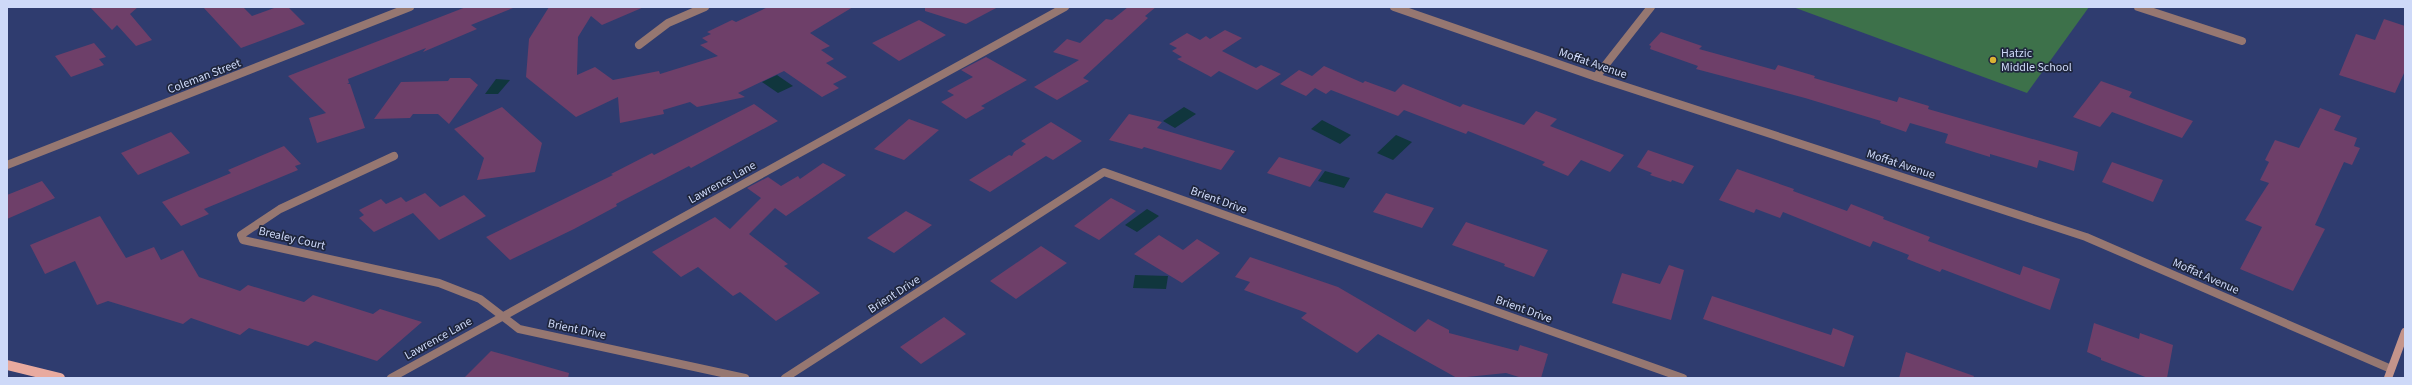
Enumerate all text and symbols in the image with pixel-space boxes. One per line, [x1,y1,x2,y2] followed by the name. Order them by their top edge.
[1556,44,1629,83] street label: Moffat Avenue
[2001,45,2072,76] place label: Hatzic Middle School
[165,55,243,98] street label: Coleman Street
[1988,55,1998,65] marker: Hatzic Middle School
[1864,145,1937,184] street label: Moffat Avenue
[685,157,759,208] street label: Lawrence Lane
[1188,182,1250,219] street label: Brient Drive
[257,223,327,254] street label: Brealey Court
[2170,254,2242,299] street label: Moffat Avenue
[865,271,924,318] street label: Brient Drive
[1493,291,1555,328] street label: Brient Drive
[401,313,475,364] street label: Lawrence Lane
[546,315,608,344] street label: Brient Drive

